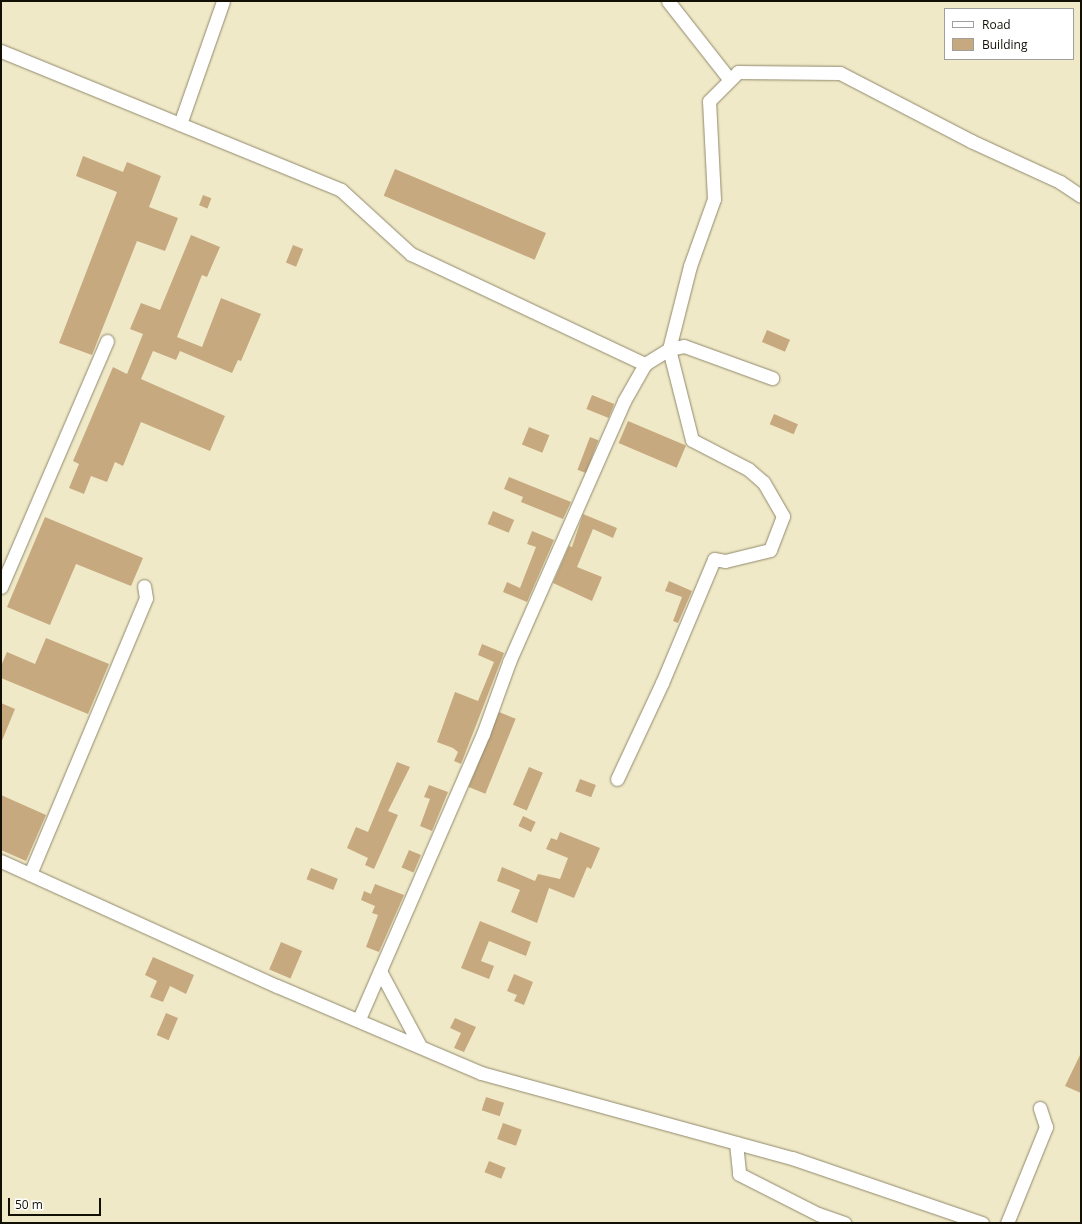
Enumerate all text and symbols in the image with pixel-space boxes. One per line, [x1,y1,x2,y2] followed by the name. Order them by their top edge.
[944,8,1074,60] legend
[982,16,1011,33] text: Road
[982,36,1027,53] text: Building
[10,1190,103,1216] scale bar
[15,1196,43,1213] text: 50 m

